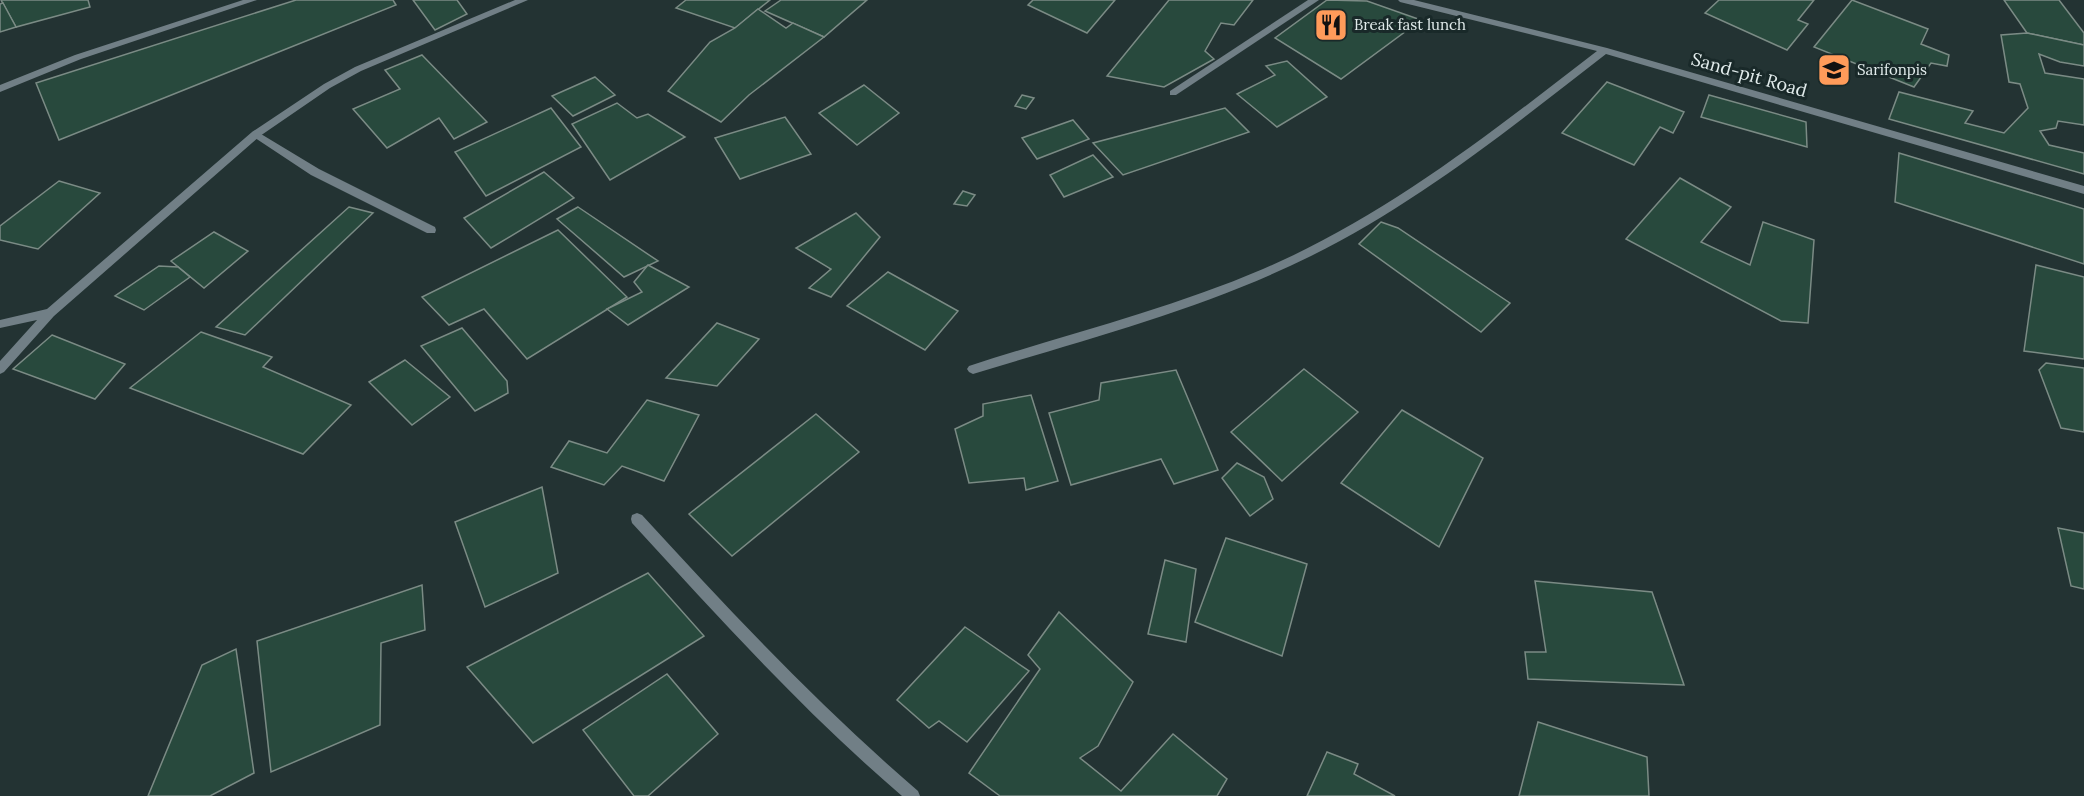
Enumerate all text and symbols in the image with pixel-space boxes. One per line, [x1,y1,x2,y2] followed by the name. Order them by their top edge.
[1313,7,1349,43] restaurant icon: Break fast lunch
[1354,15,1466,34] place label: Break fast lunch
[1689,47,1810,102] street label: Sand-pit Road
[1816,52,1852,88] school or university icon: Sarifonpis
[1857,60,1927,79] place label: Sarifonpis

